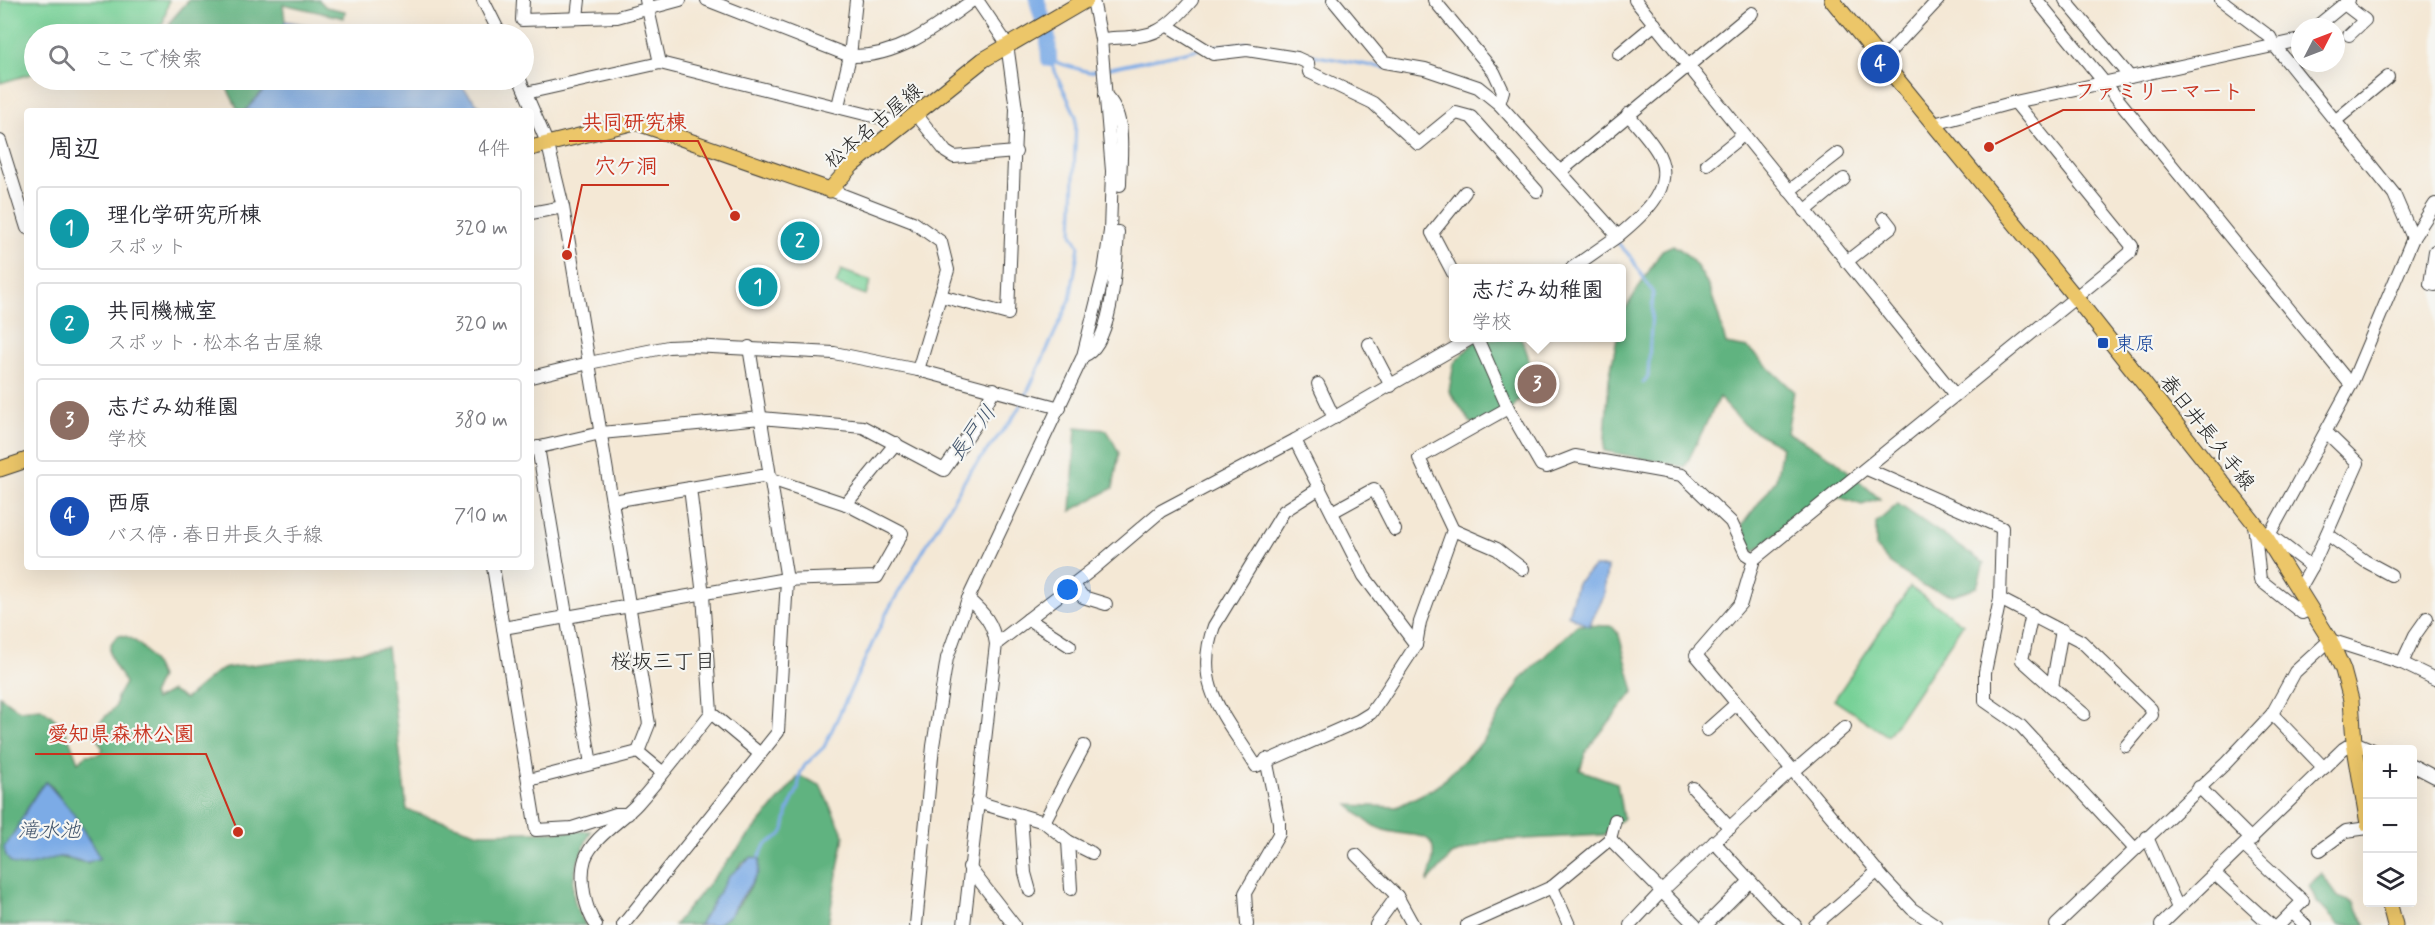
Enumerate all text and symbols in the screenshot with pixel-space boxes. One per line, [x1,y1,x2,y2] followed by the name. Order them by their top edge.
[2291,18,2345,72] north arrow
[24,24,534,90] search box
[45,41,78,74] icon: search
[1860,42,1900,86] pin: 4
[93,46,203,74] text: ここで検索
[2063,71,2255,110] callout: ファミリーマート
[819,77,929,175] street label: 松本名古屋線
[2075,78,2243,106] text: ファミリーマート
[569,102,698,141] callout: 共同研究棟
[582,109,687,137] text: 共同研究棟
[48,133,100,167] text: 周辺
[478,136,510,163] text: 4件
[582,146,669,185] callout: 穴ケ洞
[595,153,658,181] text: 穴ケ洞
[107,202,261,230] text: 理化学研究所棟
[65,215,74,242] text: 1
[455,215,508,242] text: 320 m
[780,218,820,264] pin: 2
[107,234,187,261] text: スポット
[738,264,777,310] pin: 1
[1449,264,1626,342] popup
[1471,277,1604,305] text: 志だみ幼稚園
[107,298,217,326] text: 共同機械室
[1471,309,1511,336] text: 学校
[65,311,74,338] text: 2
[455,311,508,338] text: 320 m
[107,330,322,357] text: スポット · 松本名古屋線
[2115,331,2155,358] place label: 東原
[2096,336,2110,350] marker: 東原
[1518,362,1556,406] pin: 3
[2153,369,2261,496] street label: 春日井長久手線
[107,394,239,422] text: 志だみ幼稚園
[943,400,1003,467] water label: 長戸川
[65,407,74,434] text: 3
[455,407,508,434] text: 380 m
[107,426,147,453] text: 学校
[107,490,151,518] text: 西原
[64,503,75,530] text: 4
[454,503,508,530] text: 710 m
[107,522,322,549] text: バス停 · 春日井長久手線
[1053,575,1082,604] your location
[611,648,716,676] district label: 桜坂三丁目
[35,715,206,754] callout: 愛知県森林公園
[48,721,195,749] text: 愛知県森林公園
[2363,745,2417,907] map controls
[2363,745,2417,799] button: +
[2363,799,2417,853] button: −
[18,817,81,845] water label: 滝水池
[2363,853,2417,907] button: layers

